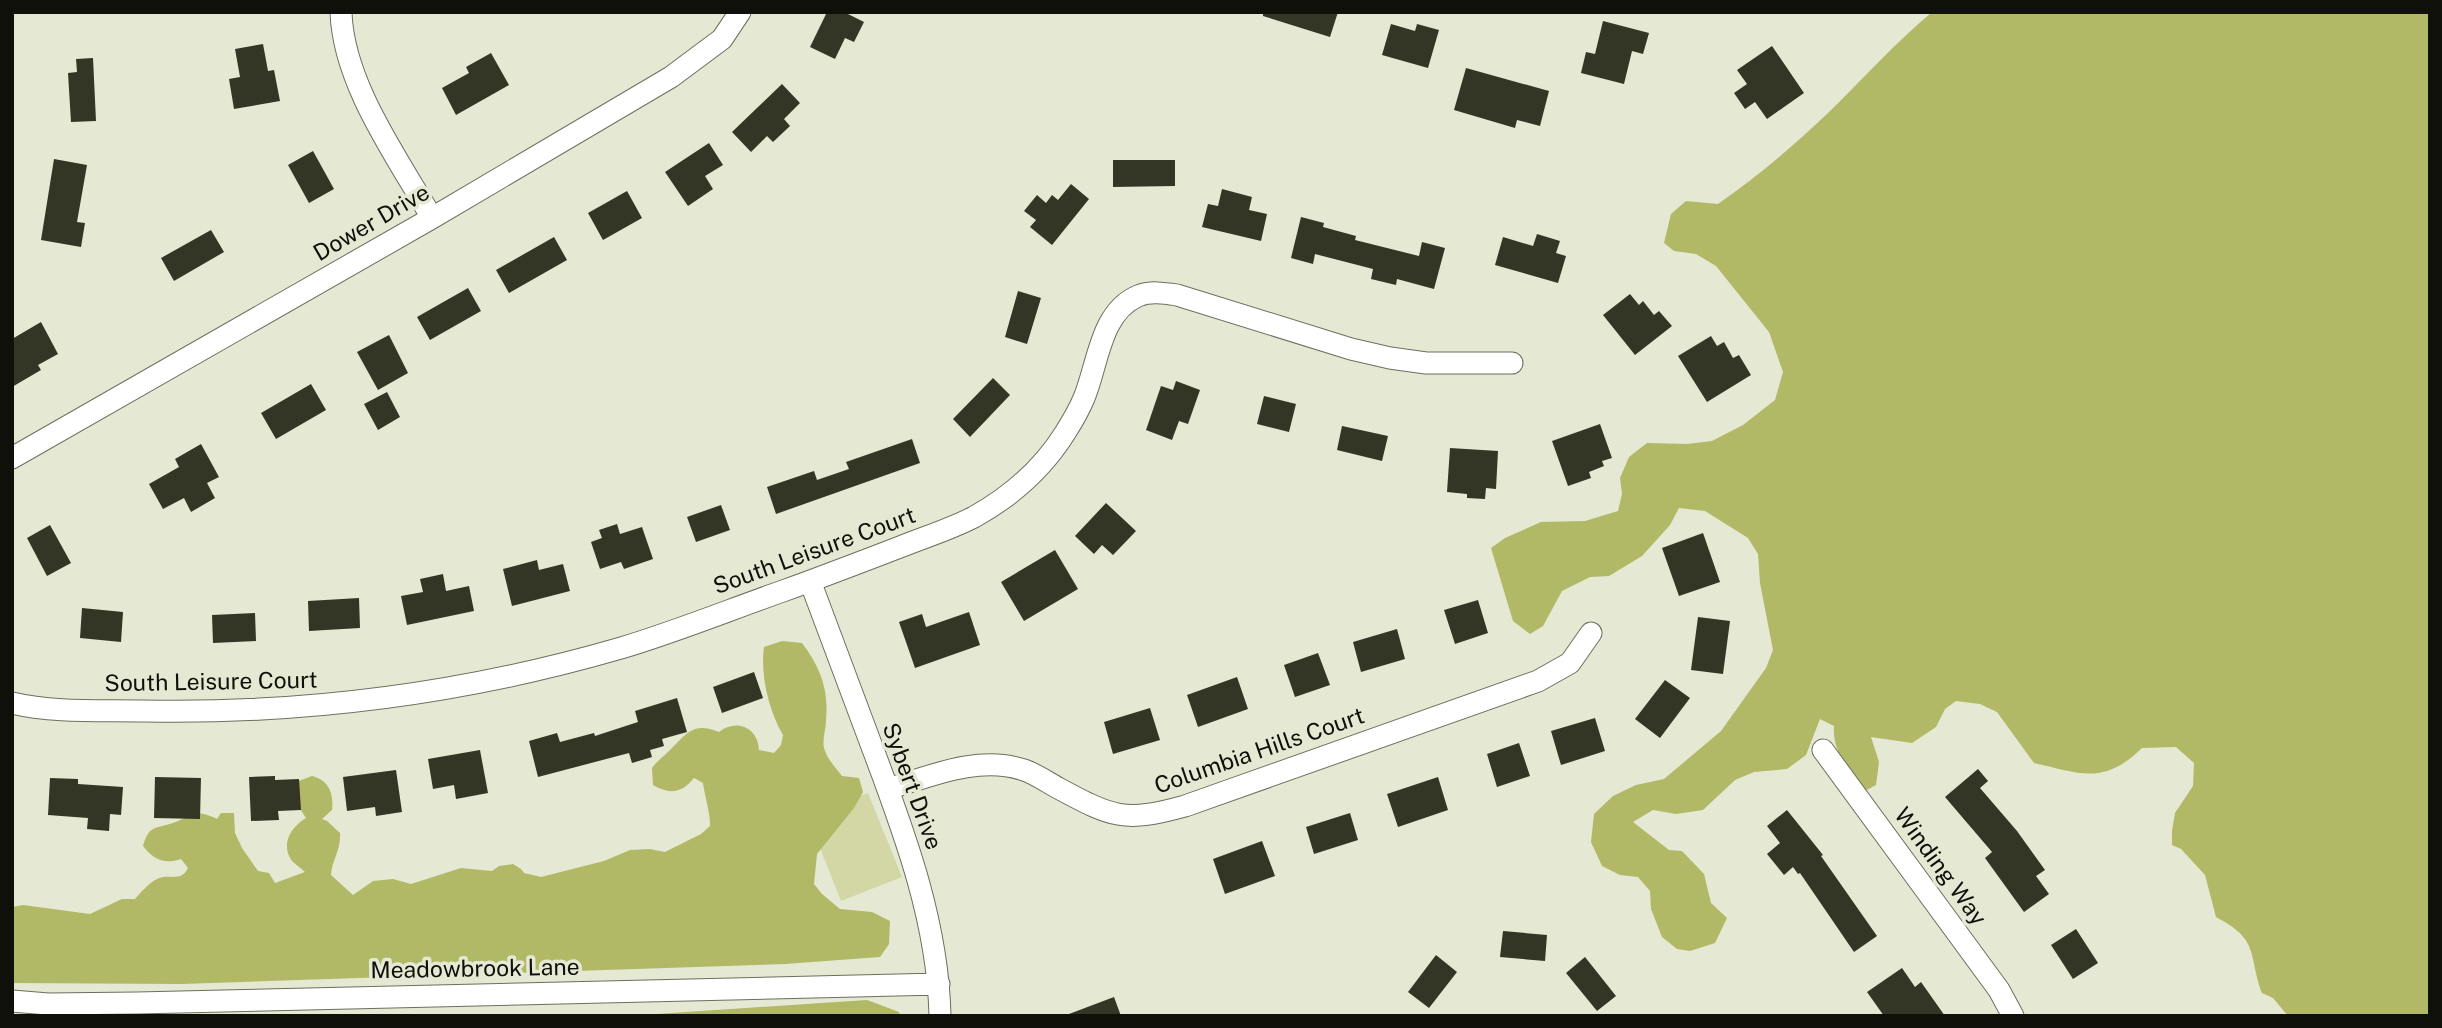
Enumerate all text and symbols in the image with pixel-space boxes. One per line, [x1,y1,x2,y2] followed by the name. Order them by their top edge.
[308,178,434,266] street label: Dower Drive
[709,501,919,599] street label: South Leisure Court
[104,666,318,696] street label: South Leisure Court
[1150,701,1368,799] street label: Columbia Hills Court
[878,719,948,853] street label: Sybert Drive
[1889,802,1993,930] street label: Winding Way
[370,953,580,983] street label: Meadowbrook Lane

